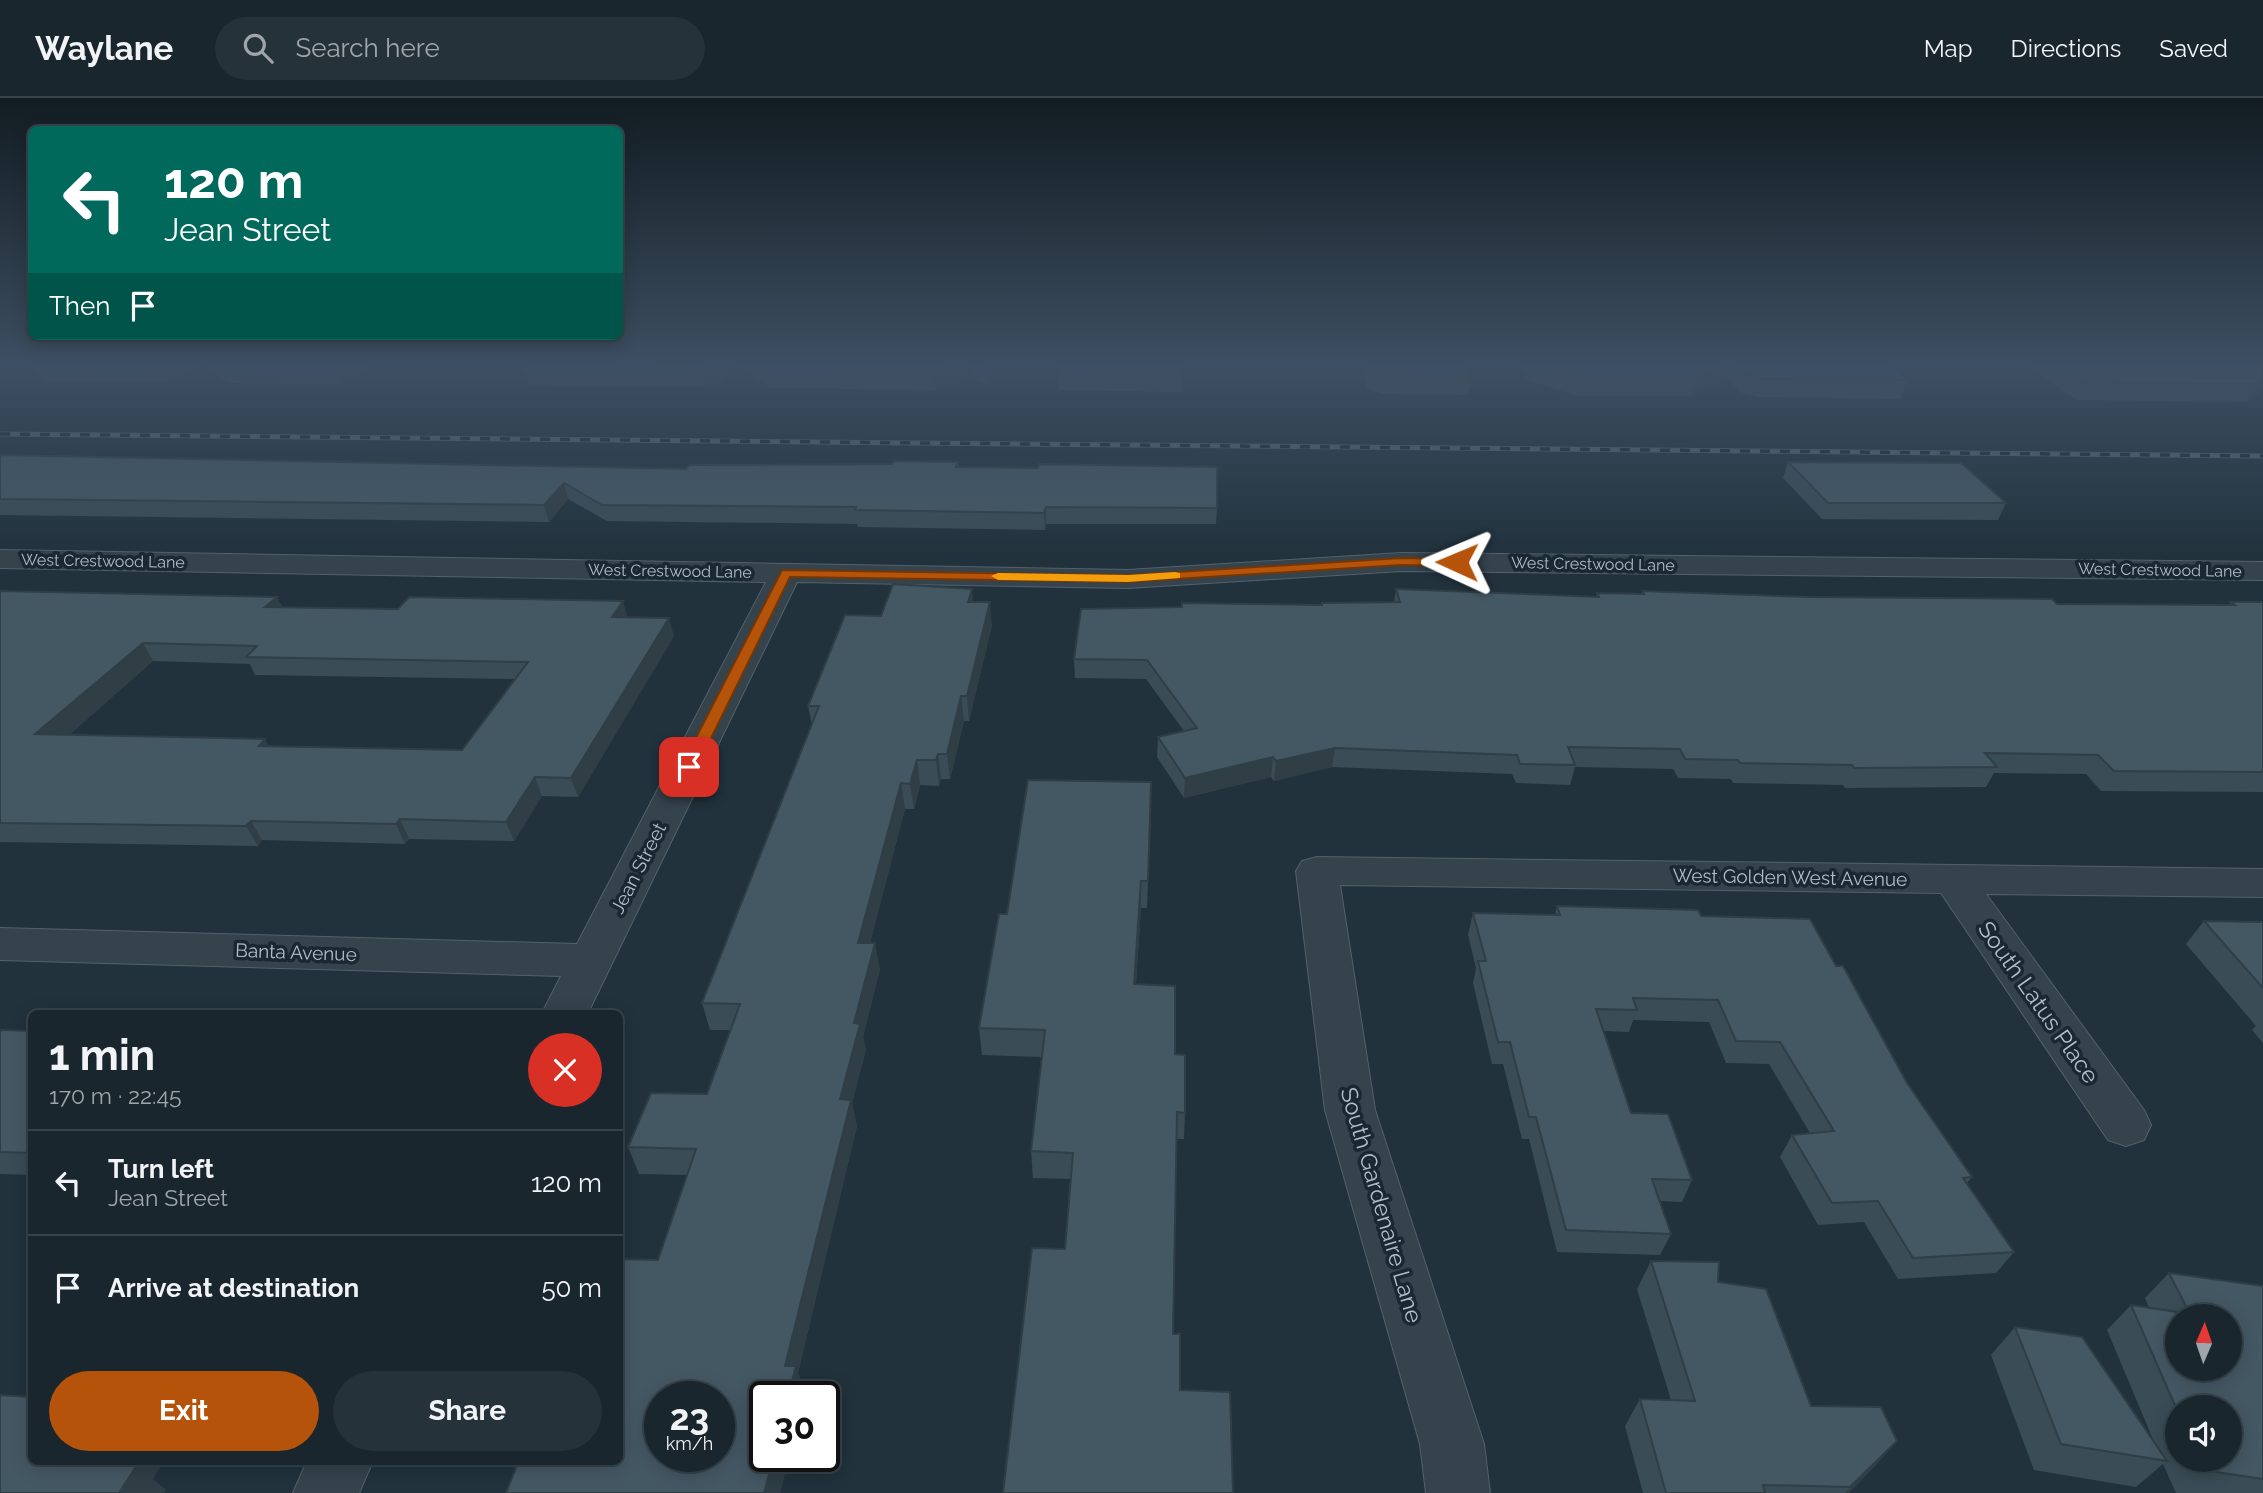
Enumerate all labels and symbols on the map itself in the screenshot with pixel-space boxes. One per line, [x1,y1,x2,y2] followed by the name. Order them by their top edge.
[1420,525,1494,599] position arrow
[21,550,185,572] street label: West Crestwood Lane
[1511,553,1675,575] street label: West Crestwood Lane
[2078,559,2242,581] street label: West Crestwood Lane
[588,560,752,582] street label: West Crestwood Lane
[659,737,719,797] pin
[606,818,671,917] street label: Jean Street
[1672,864,1908,890] street label: West Golden West Avenue
[1973,916,2105,1088] street label: South Latus Place
[235,939,357,965] street label: Banta Avenue
[1335,1084,1429,1326] street label: South Gardenaire Lane
[2165,1304,2242,1381] north arrow
[749,1381,840,1472] speed limit sign: 30

